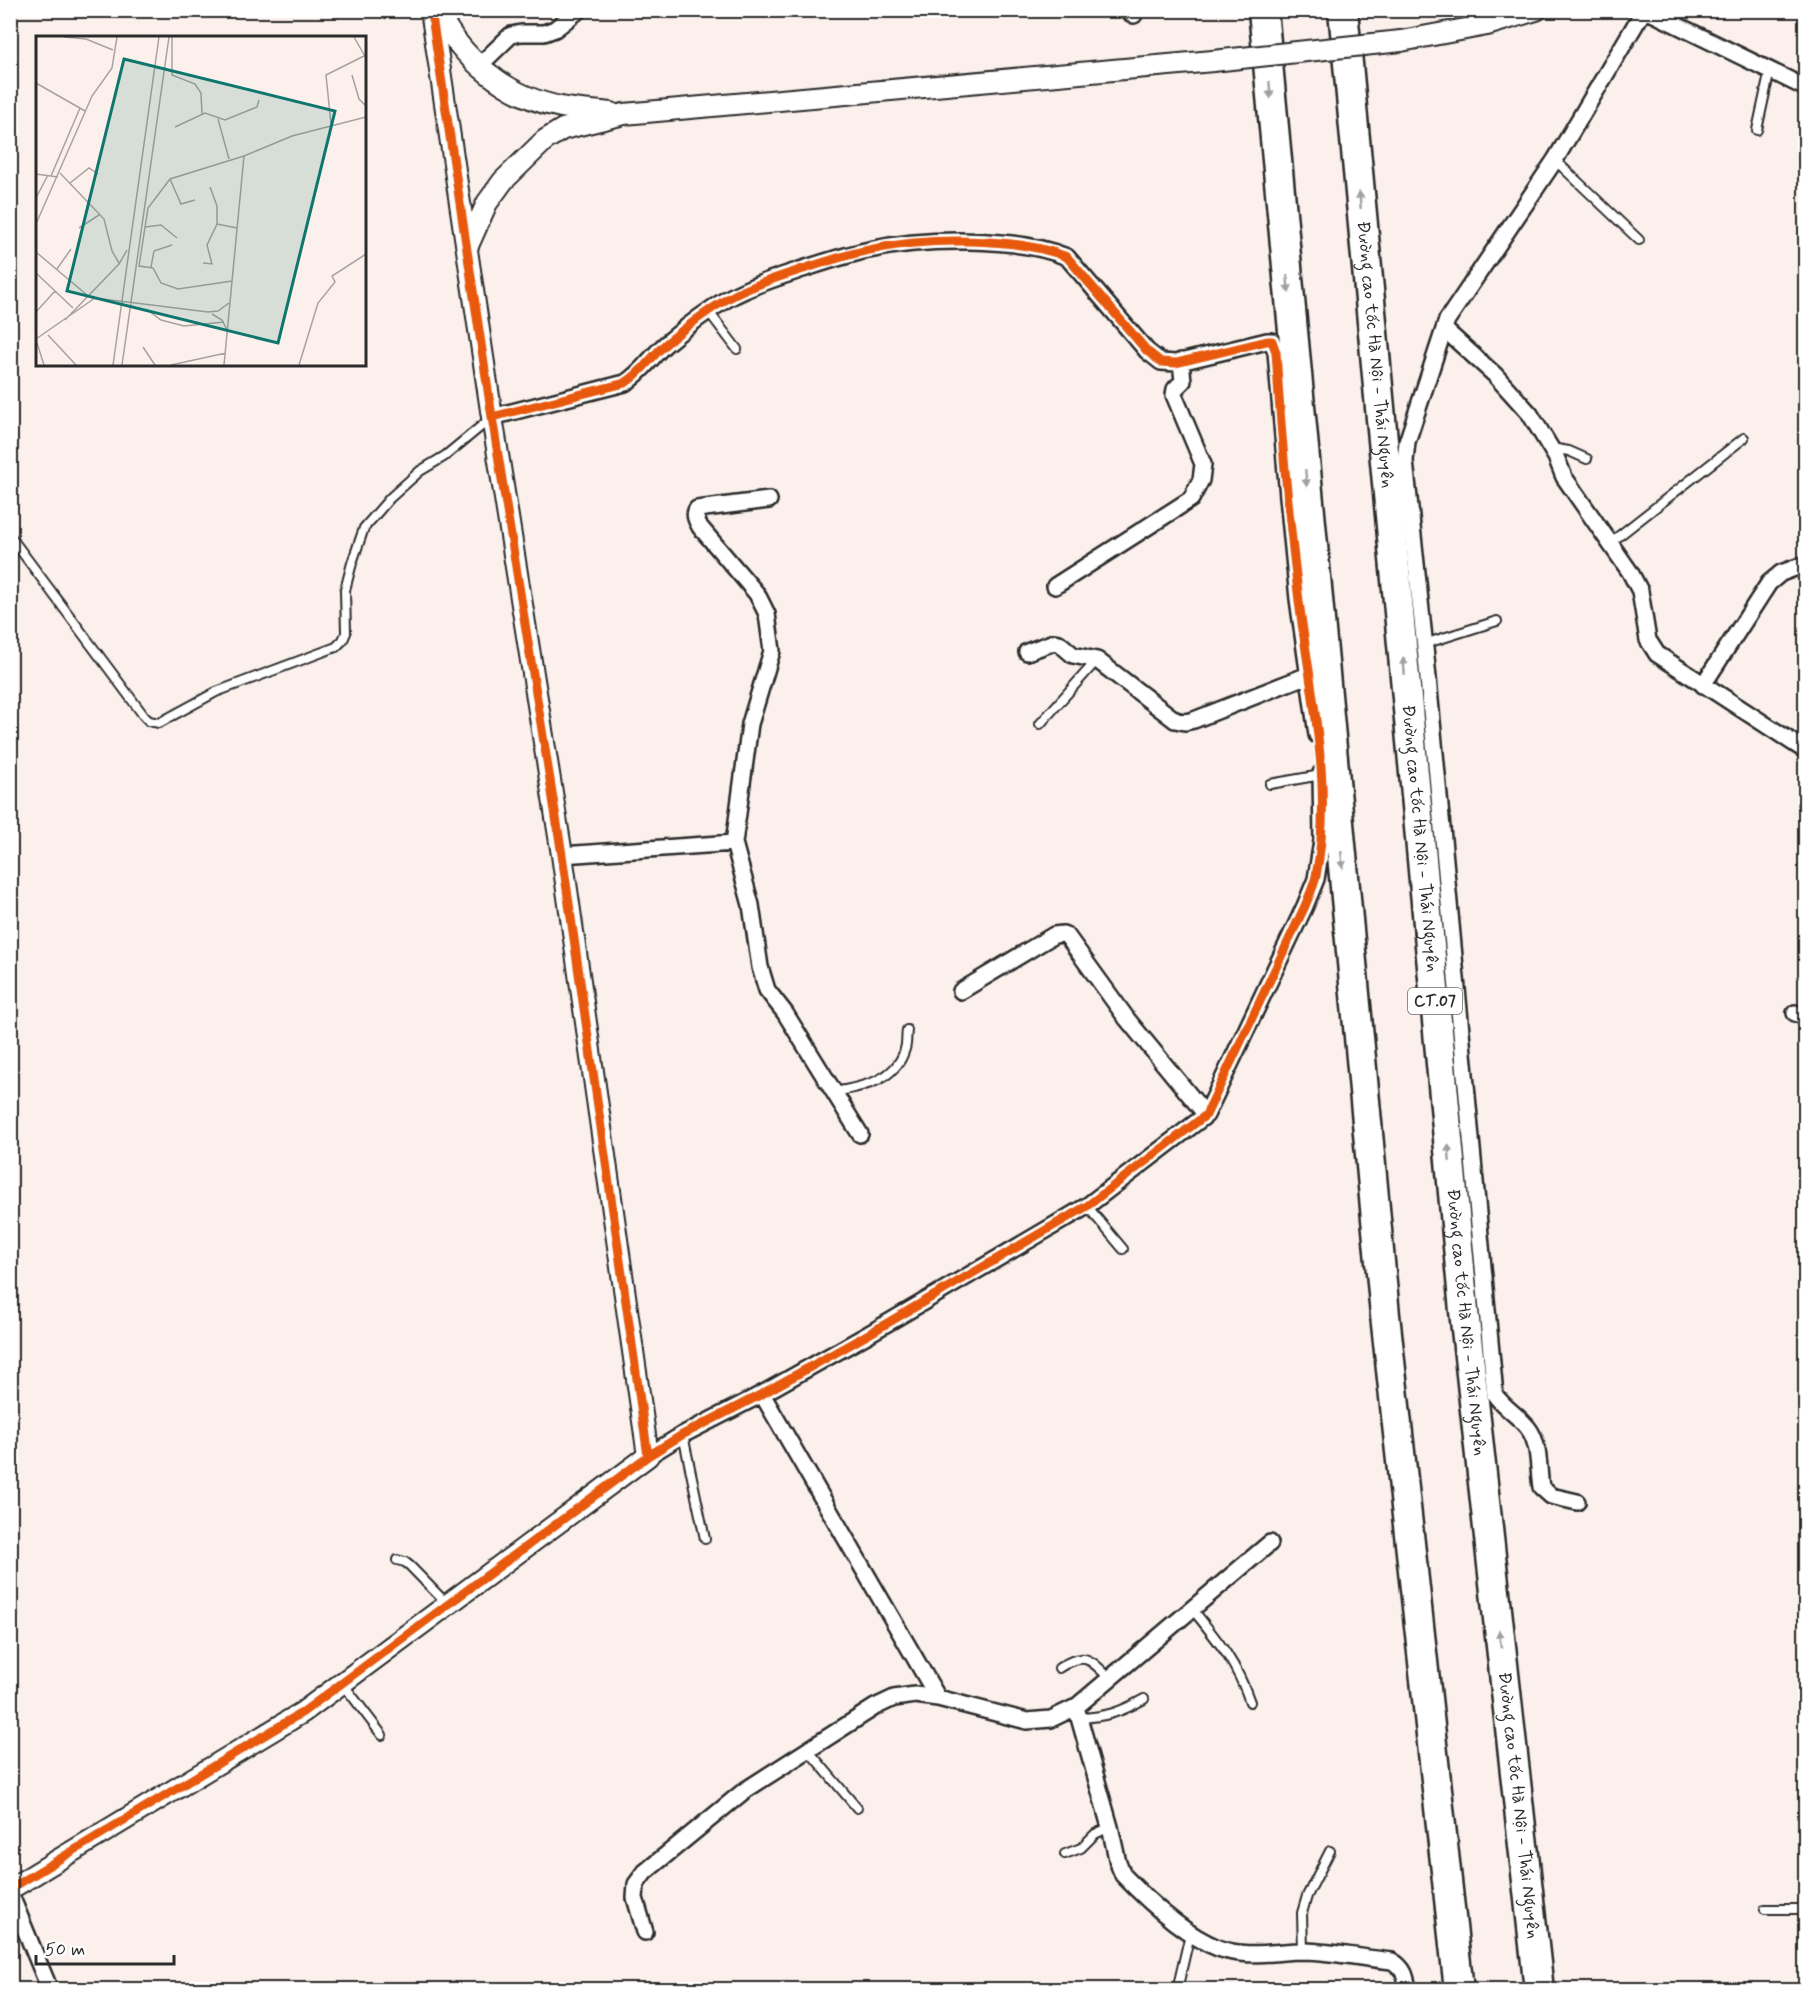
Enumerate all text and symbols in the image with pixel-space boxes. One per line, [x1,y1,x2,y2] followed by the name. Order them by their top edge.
[36,36,366,366] inset map
[1265,80,1275,99] one-way arrow
[1355,190,1365,209] one-way arrow
[1351,220,1399,489] street label: Đường cao tốc Hà Nội - Thái Nguyên
[1283,274,1293,293] one-way arrow
[1301,469,1311,488] one-way arrow
[1399,656,1409,675] one-way arrow
[1396,704,1444,973] street label: Đường cao tốc Hà Nội - Thái Nguyên
[1337,851,1347,870] one-way arrow
[1408,988,1462,1014] road number: CT.07
[1444,1143,1454,1162] one-way arrow
[1441,1188,1492,1457] street label: Đường cao tốc Hà Nội - Thái Nguyên
[1495,1630,1505,1649] one-way arrow
[1492,1671,1545,1940] street label: Đường cao tốc Hà Nội - Thái Nguyên
[36,1928,174,1966] scale bar
[45,1938,85,1962] text: 50 m

